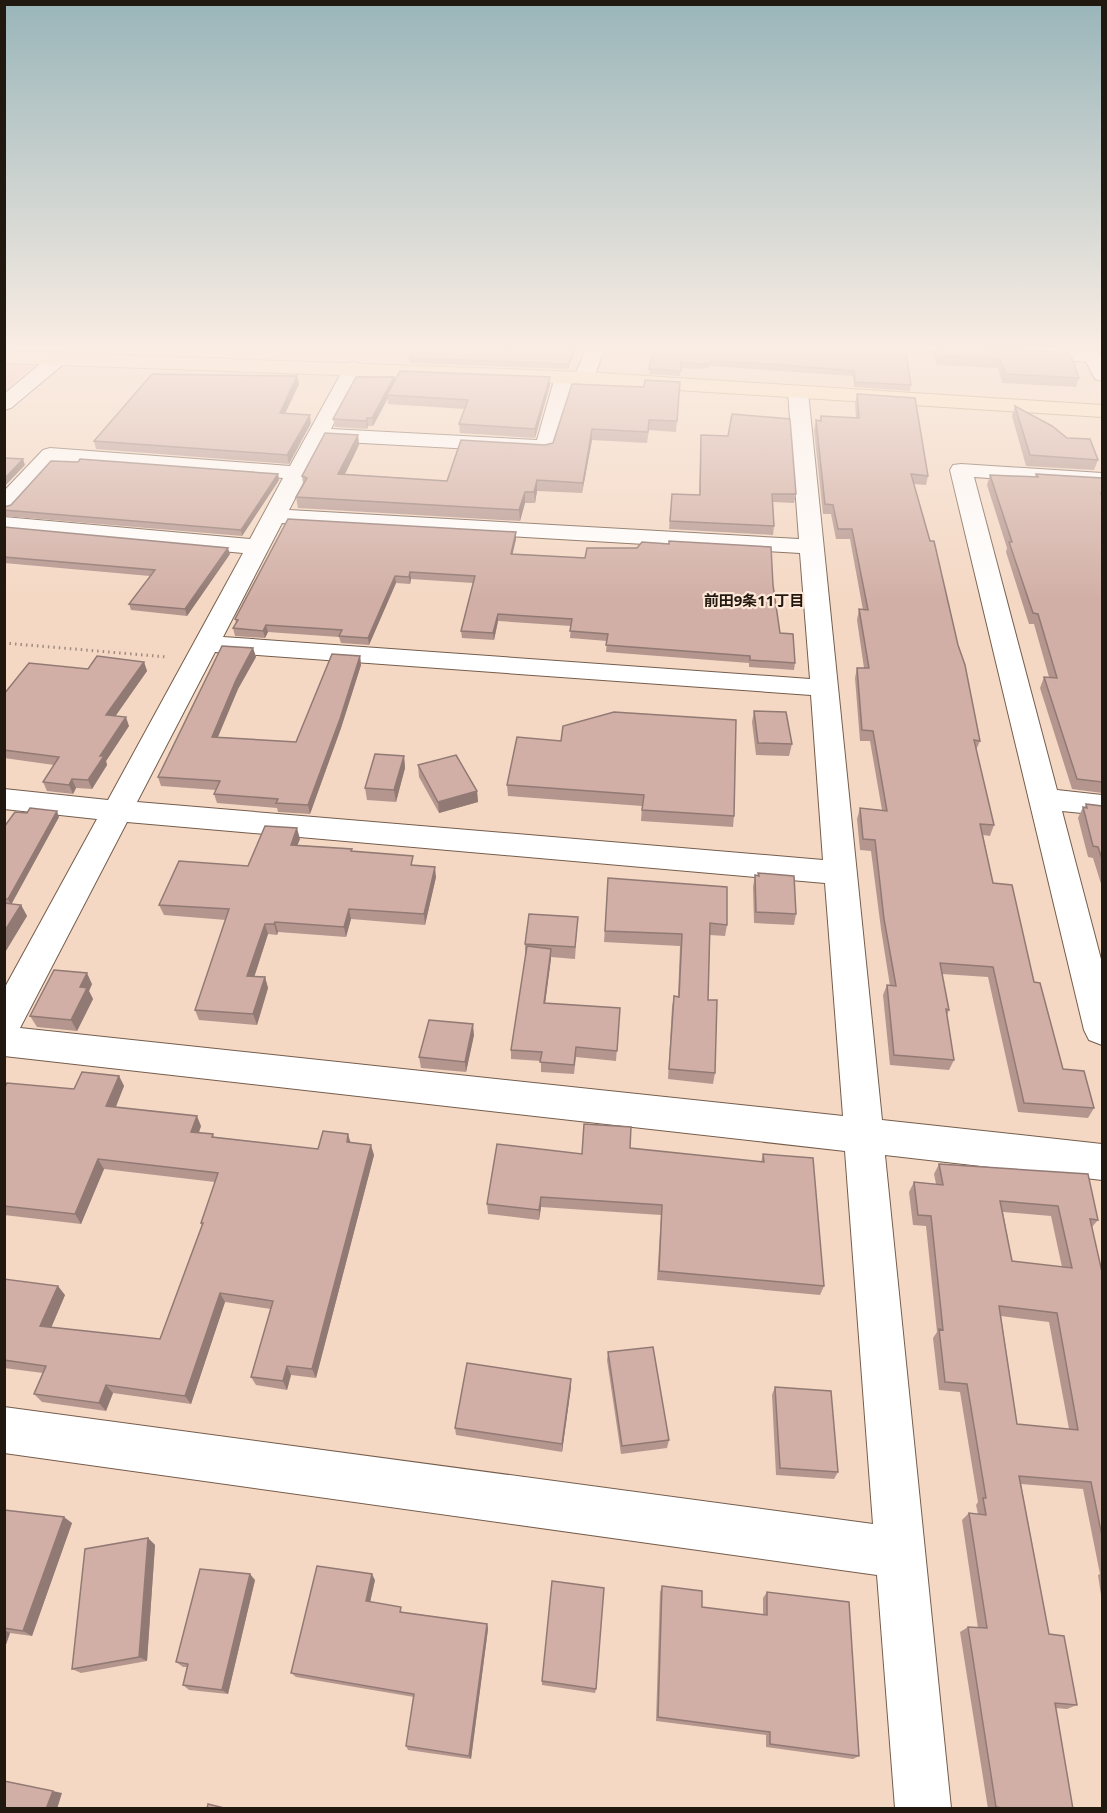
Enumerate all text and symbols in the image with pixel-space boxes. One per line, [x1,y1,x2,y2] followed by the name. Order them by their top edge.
[704,590,804,610] district label: 前田9条11丁目

